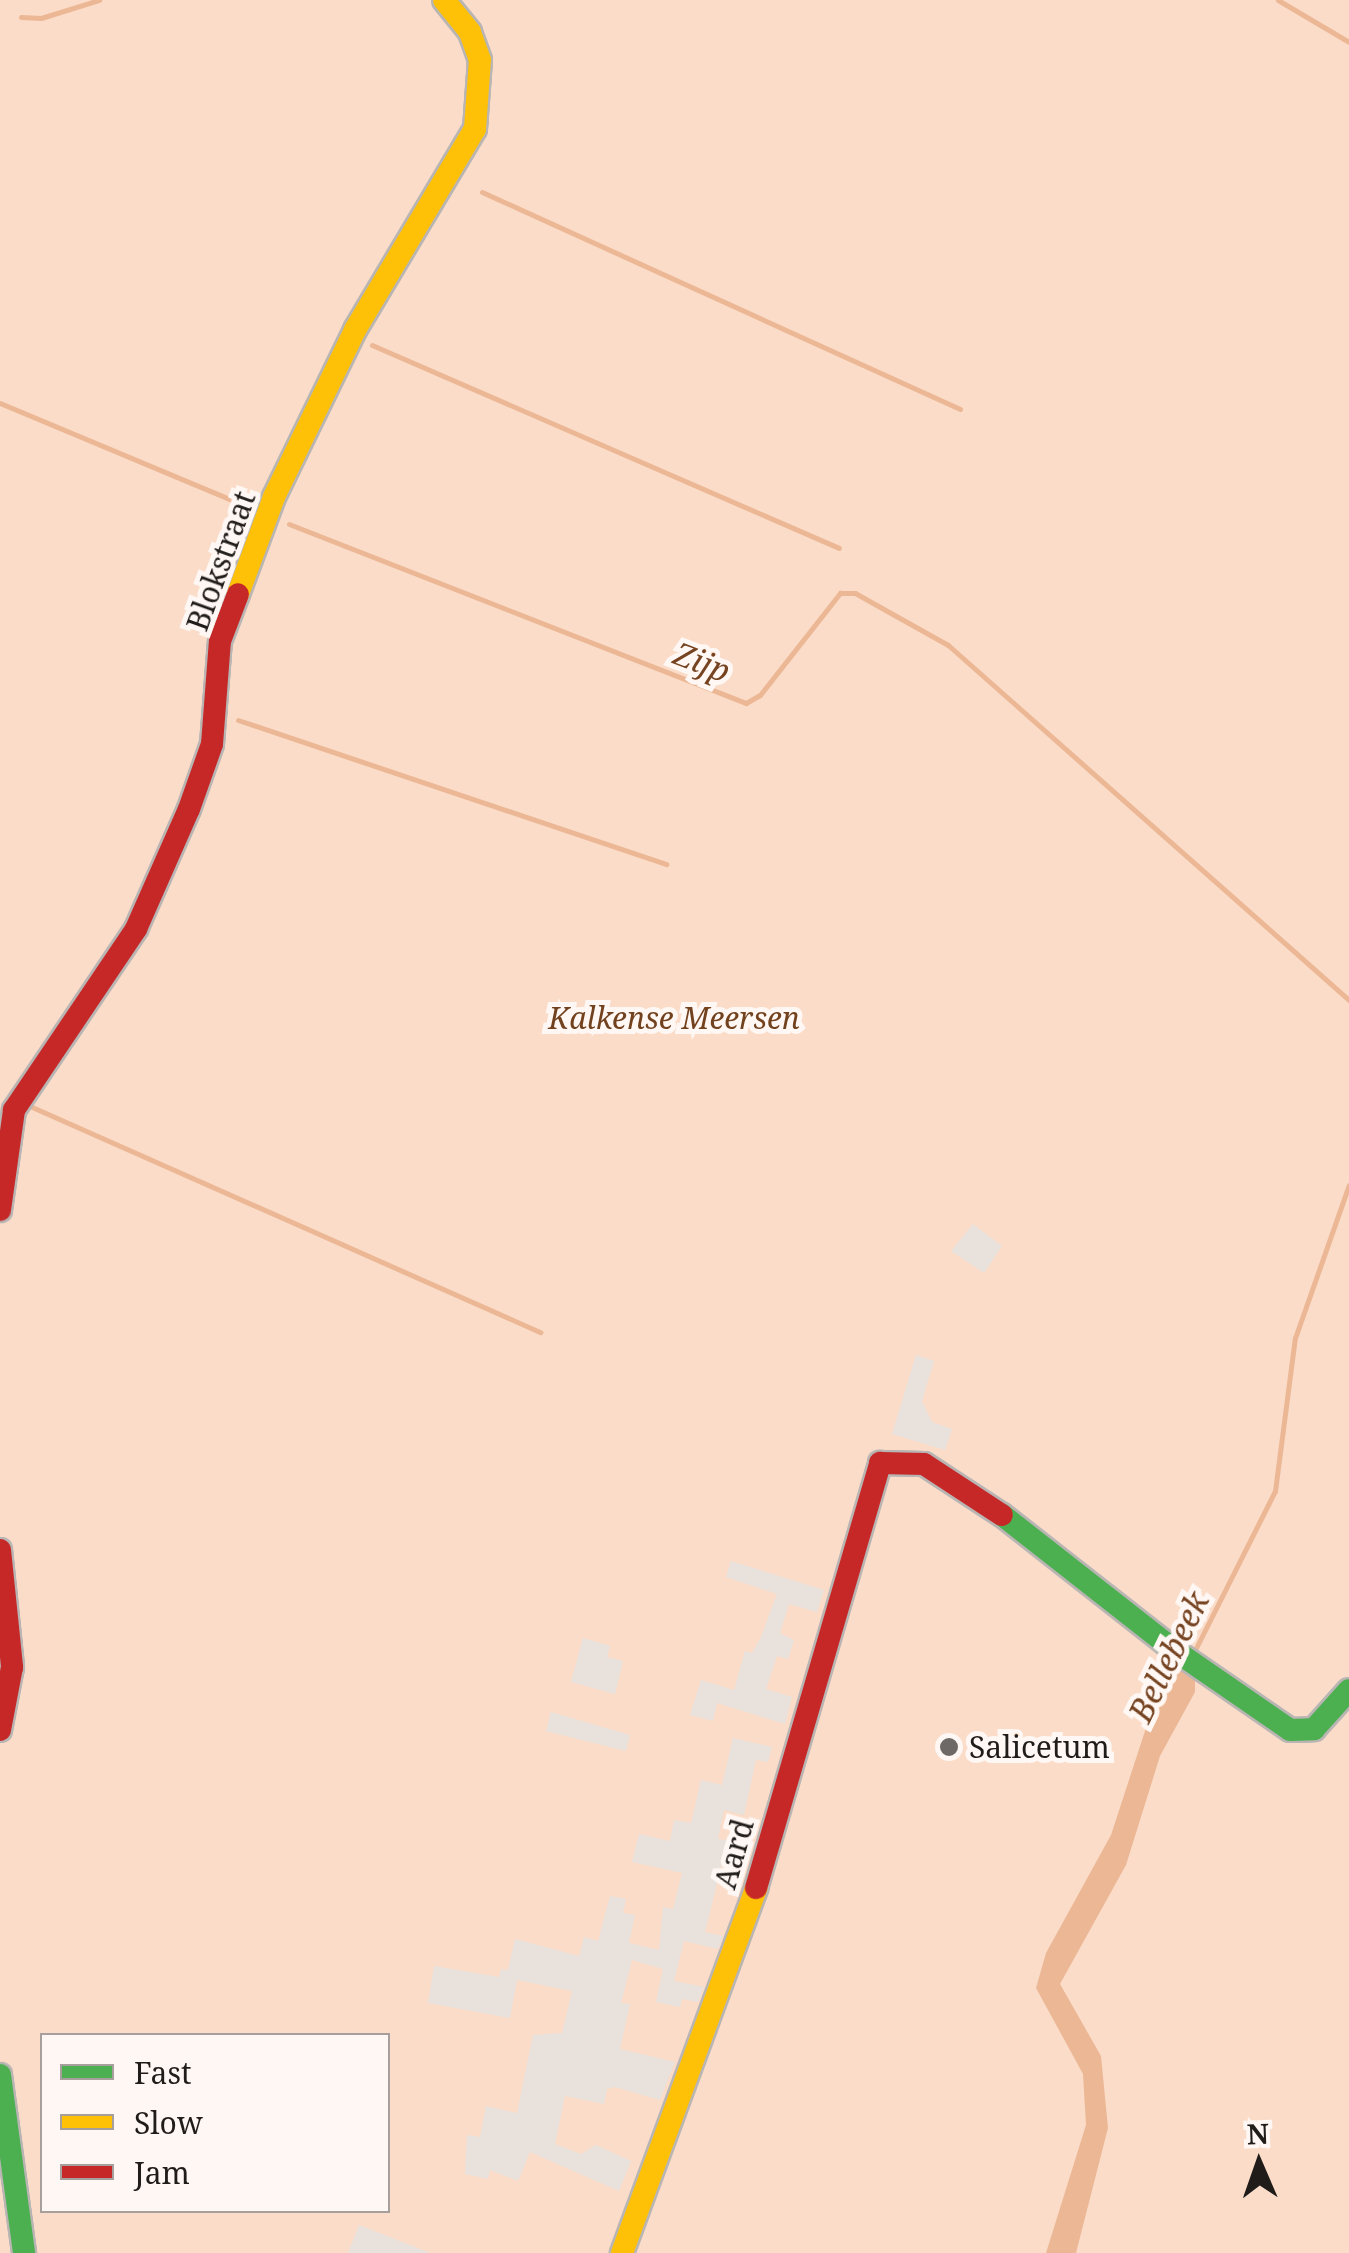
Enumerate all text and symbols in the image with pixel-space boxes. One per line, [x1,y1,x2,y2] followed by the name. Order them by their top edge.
[179,486,263,636] street label: Blokstraat
[669,634,735,690] water label: Zijp
[548,1000,800,1036] park label: Kalkense Meersen
[1121,1586,1217,1728] water label: Bellebeek
[969,1729,1110,1765] place label: Salicetum
[938,1736,960,1758] marker: Salicetum
[707,1815,761,1893] street label: Aard
[40,2033,390,2213] legend
[134,2052,191,2093] text: Fast
[134,2102,203,2143] text: Slow
[1209,2113,1309,2213] north arrow
[1246,2114,1270,2152] text: N
[134,2152,190,2193] text: Jam

